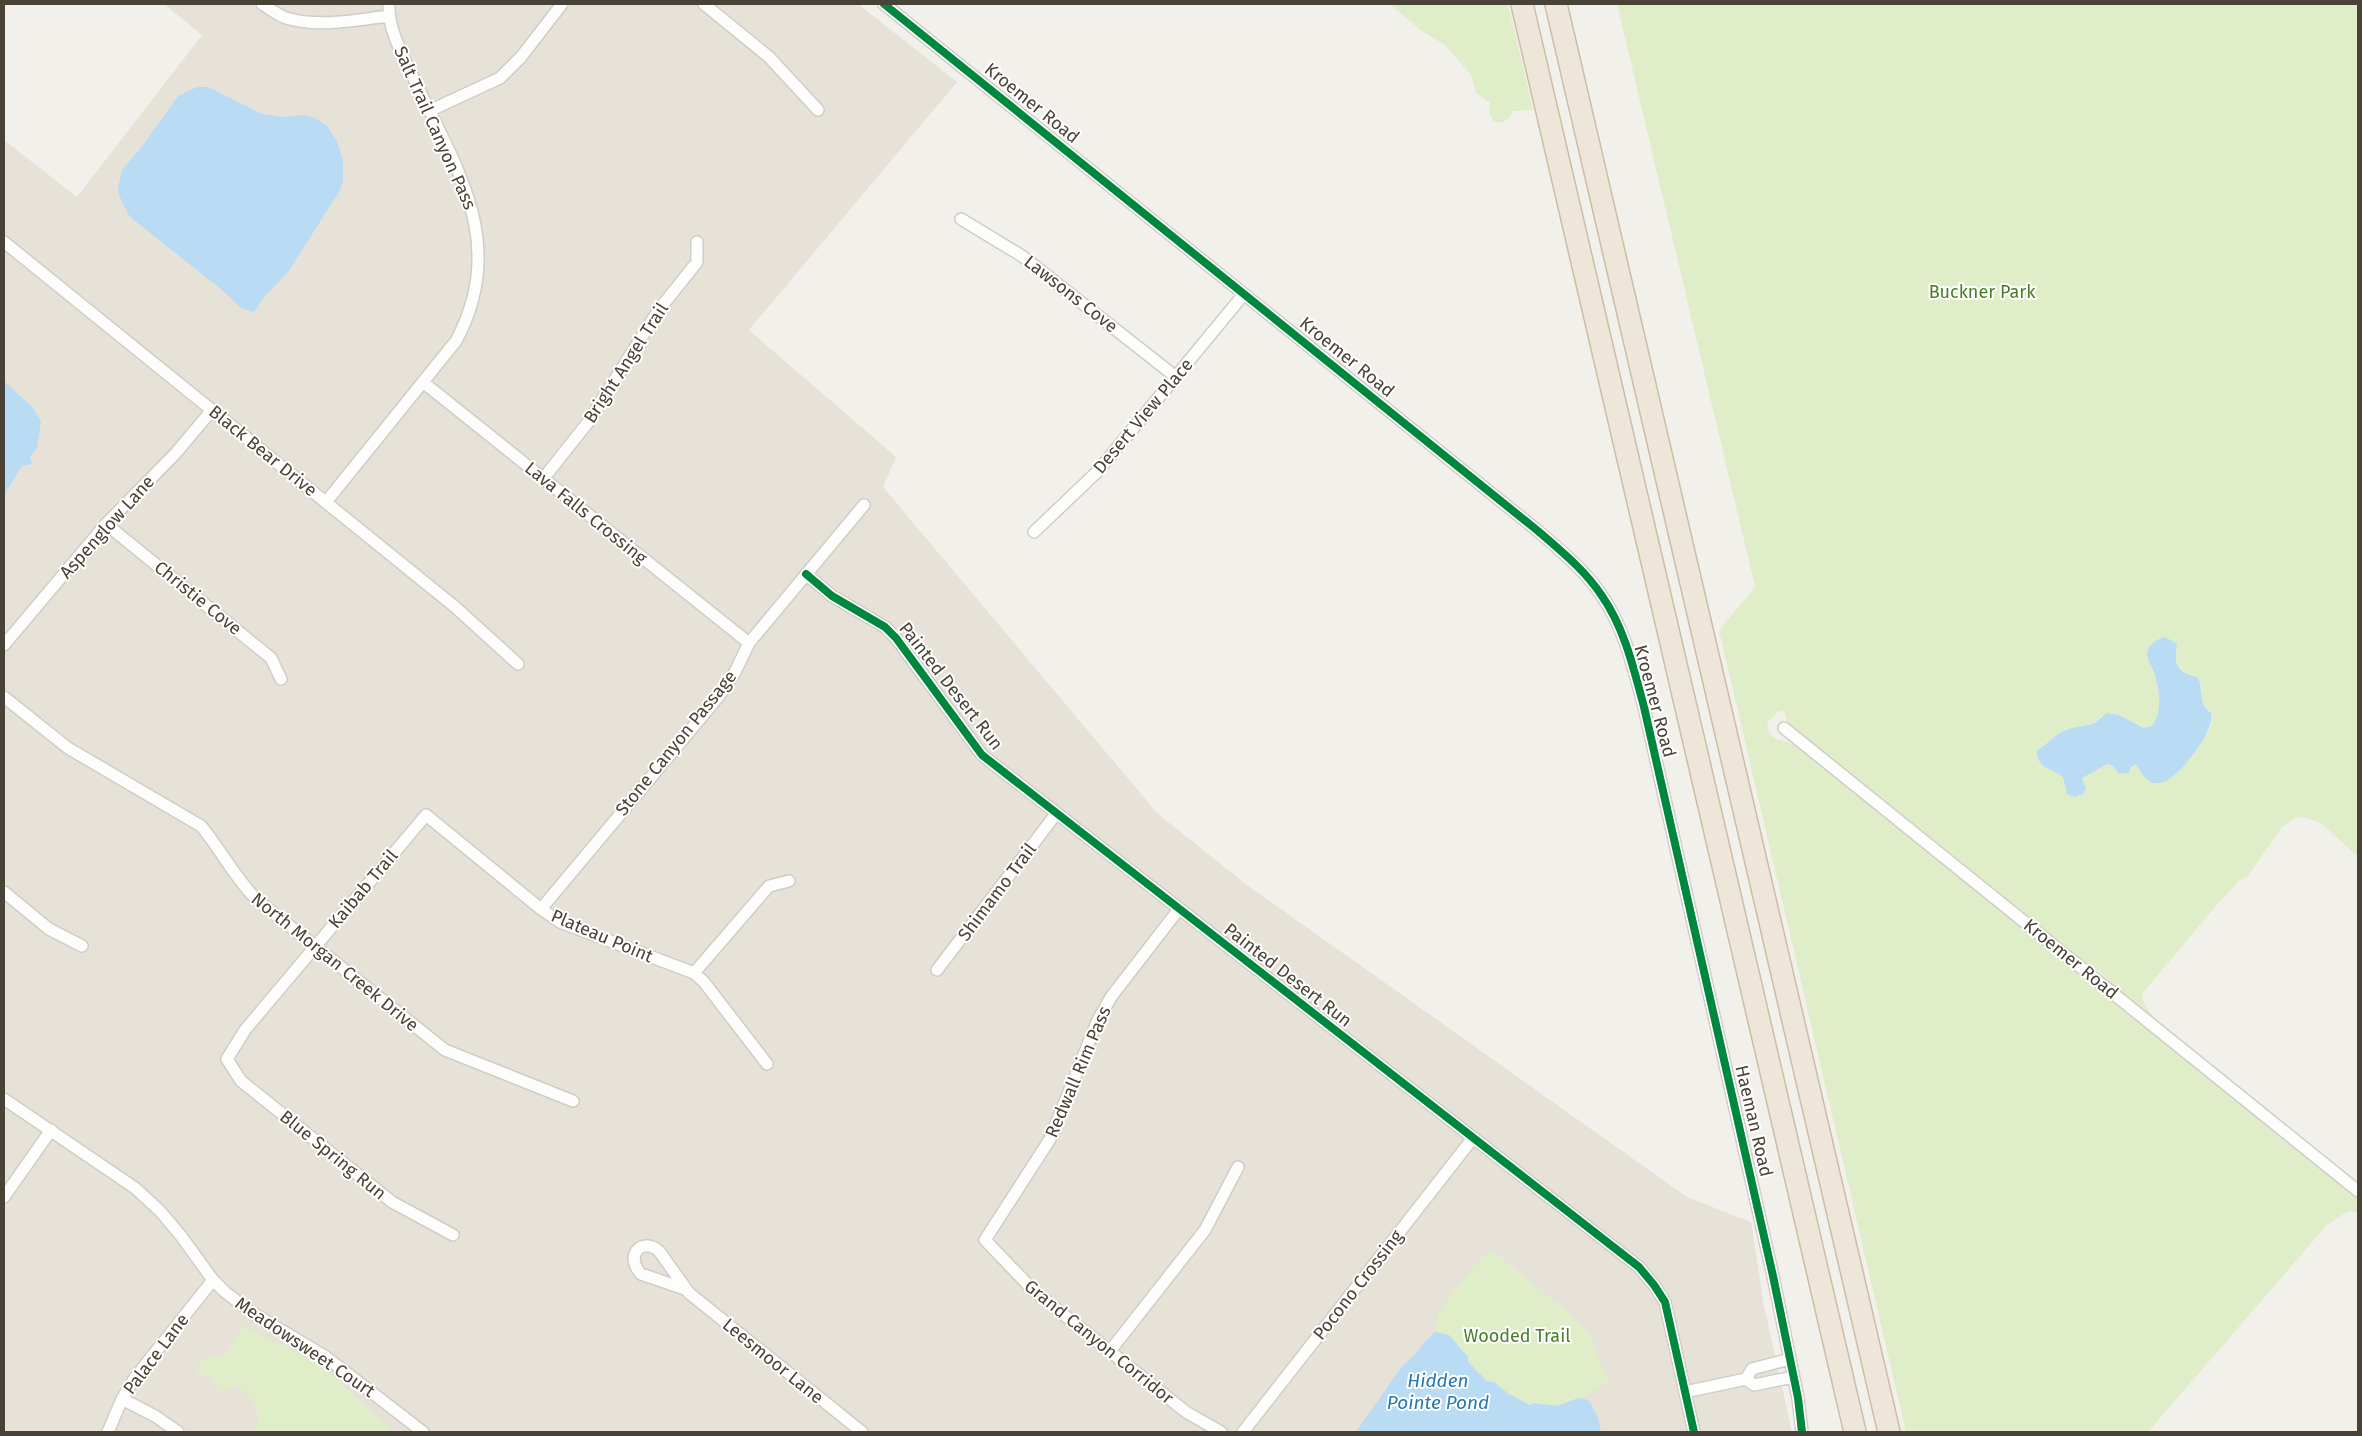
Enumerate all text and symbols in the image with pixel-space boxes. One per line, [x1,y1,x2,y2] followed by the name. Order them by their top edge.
[389,43,481,213] street label: Salt Trail Canyon Pass
[980,58,1084,148] street label: Kroemer Road
[1020,251,1122,337] street label: Lawsons Cove
[1929,281,2036,303] park label: Buckner Park
[579,299,673,427] street label: Bright Angel Trail
[1295,312,1399,402] street label: Kroemer Road
[1088,354,1198,478] street label: Desert View Place
[204,401,322,501] street label: Black Bear Drive
[520,457,652,569] street label: Lava Falls Crossing
[55,471,159,583] street label: Aspenglow Lane
[150,556,246,640] street label: Christie Cove
[894,618,1008,754] street label: Painted Desert Run
[1629,642,1681,760] street label: Kroemer Road
[611,666,741,820] street label: Stone Canyon Passage
[953,839,1041,945] street label: Shimamo Trail
[324,845,402,933] street label: Kaibab Trail
[247,888,423,1036] street label: North Morgan Creek Drive
[548,905,657,968] street label: Plateau Point
[2019,914,2123,1004] street label: Kroemer Road
[1220,918,1356,1032] street label: Painted Desert Run
[1040,1003,1116,1141] street label: Redwall Rim Pass
[1730,1063,1778,1179] street label: Haeman Road
[275,1105,391,1205] street label: Blue Spring Run
[1308,1225,1408,1344] street label: Pocono Crossing
[1020,1275,1178,1409] street label: Grand Canyon Corridor
[231,1292,379,1402] street label: Meadowsweet Court
[118,1309,194,1399] street label: Palace Lane
[718,1314,828,1408] street label: Leesmoor Lane
[1463,1325,1571,1347] park label: Wooded Trail
[1387,1369,1489,1414] water label: Hidden Pointe Pond

